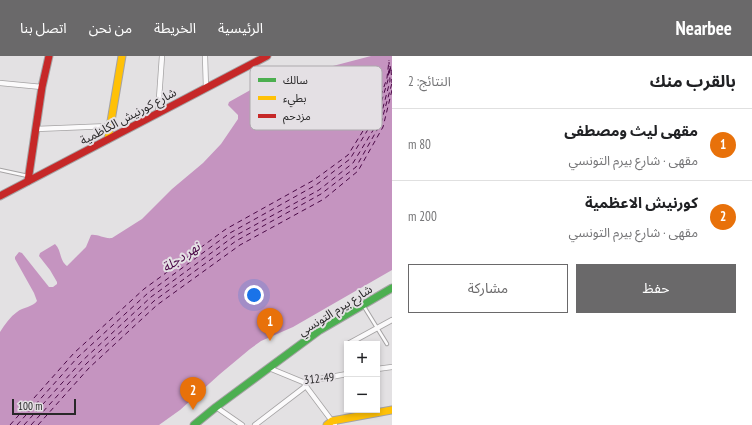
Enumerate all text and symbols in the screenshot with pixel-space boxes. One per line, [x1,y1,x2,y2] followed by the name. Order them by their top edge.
[676,16,732,40] text: Nearbee
[20,19,67,37] text: اتصل بنا
[89,19,132,37] text: من نحن
[154,19,196,37] text: الخريطة
[218,19,263,37] text: الرئيسية
[250,66,382,130] legend
[650,70,736,92] text: بالقرب منك
[283,73,308,87] text: سالك
[408,73,451,90] text: النتائج: 2
[77,84,180,150] street label: شارع كورنيش الكاظمية
[283,91,306,108] text: بطيء
[283,109,311,125] text: مزدحم
[564,121,698,140] text: مقهى ليث ومصطفى
[408,136,431,153] text: 80 m
[720,136,726,153] text: 1
[569,152,698,169] text: مقهى · شارع بيرم التونسي
[585,193,698,212] text: كورنيش الاعظمية
[408,208,437,225] text: 200 m
[720,208,726,225] text: 2
[569,224,698,241] text: مقهى · شارع بيرم التونسي
[159,238,204,276] water label: نهر دجلة
[408,264,568,313] button: مشاركة
[576,264,736,313] button: حفظ
[295,281,376,341] street label: شارع بيرم التونسي
[244,285,264,305] your location
[257,308,283,341] pin: 1
[344,341,380,413] map controls
[344,341,380,377] button: +
[303,369,335,387] street label: 312-49
[180,377,206,410] pin: 2
[344,377,380,413] button: −
[12,397,76,416] scale bar
[18,399,42,413] text: 100 m

